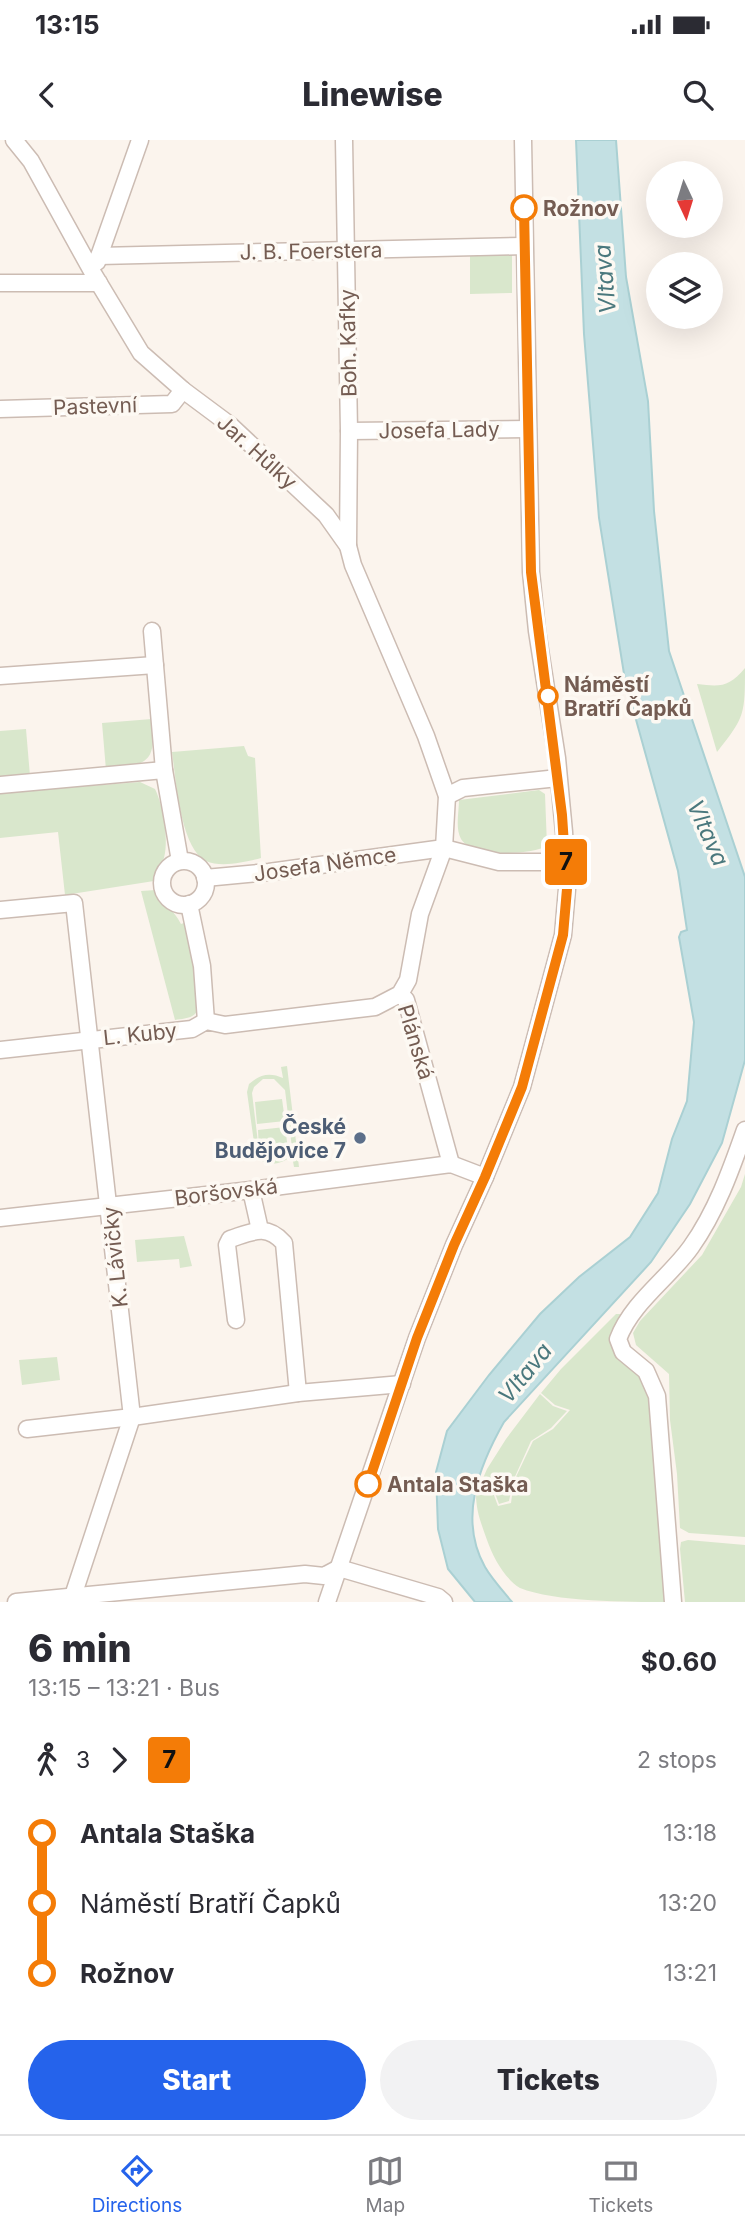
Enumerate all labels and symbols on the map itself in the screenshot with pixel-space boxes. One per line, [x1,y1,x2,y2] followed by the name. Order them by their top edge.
[646,161,723,238] north arrow
[511,195,537,221] marker: Rožnov
[543,196,620,221] place label: Rožnov
[239,237,383,265] street label: J. B. Foerstera
[588,243,622,315] water label: Vltava
[335,289,361,397] street label: Boh. Kafky
[53,392,138,420] street label: Pastevní
[212,410,302,494] street label: Jar. Hůlky
[378,416,500,444] street label: Josefa Lady
[564,672,692,721] place label: Náměstí Bratří Čapků
[538,686,558,706] marker: Náměstí Bratří Čapků
[681,796,735,870] water label: Vltava
[543,839,589,885] line badge: 7
[252,842,398,886] street label: Josefa Němce
[393,1001,439,1083] street label: Plánská
[102,1018,178,1050] street label: L. Kuby
[215,1113,346,1163] place label: České Budějovice 7
[352,1130,368,1146] marker: České Budějovice 7
[173,1173,279,1211] street label: Boršovská
[97,1205,133,1309] street label: K. Lávičky
[492,1337,558,1409] water label: Vltava
[355,1471,381,1497] marker: Antala Staška
[387,1472,528,1497] place label: Antala Staška

